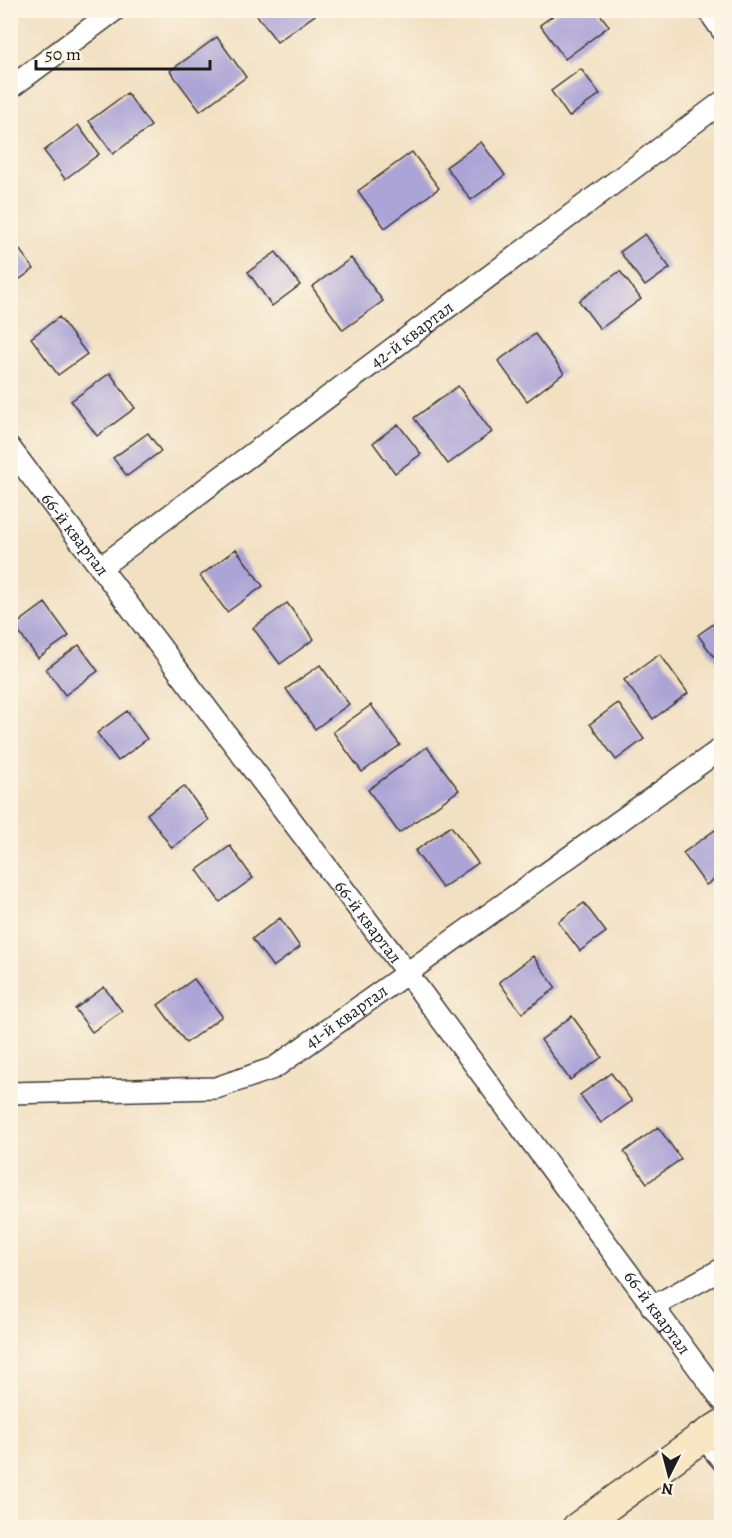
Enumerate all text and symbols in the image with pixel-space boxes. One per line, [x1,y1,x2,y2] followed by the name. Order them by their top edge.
[36,33,210,71] scale bar
[45,42,81,66] text: 50 m
[365,295,458,374] street label: 42-й квартал
[36,488,114,581] street label: 66-й квартал
[329,875,408,968] street label: 66-й квартал
[300,979,392,1054] street label: 41-й квартал
[618,1266,696,1359] street label: 66-й квартал
[639,1445,699,1505] north arrow
[660,1477,674,1500] text: N

